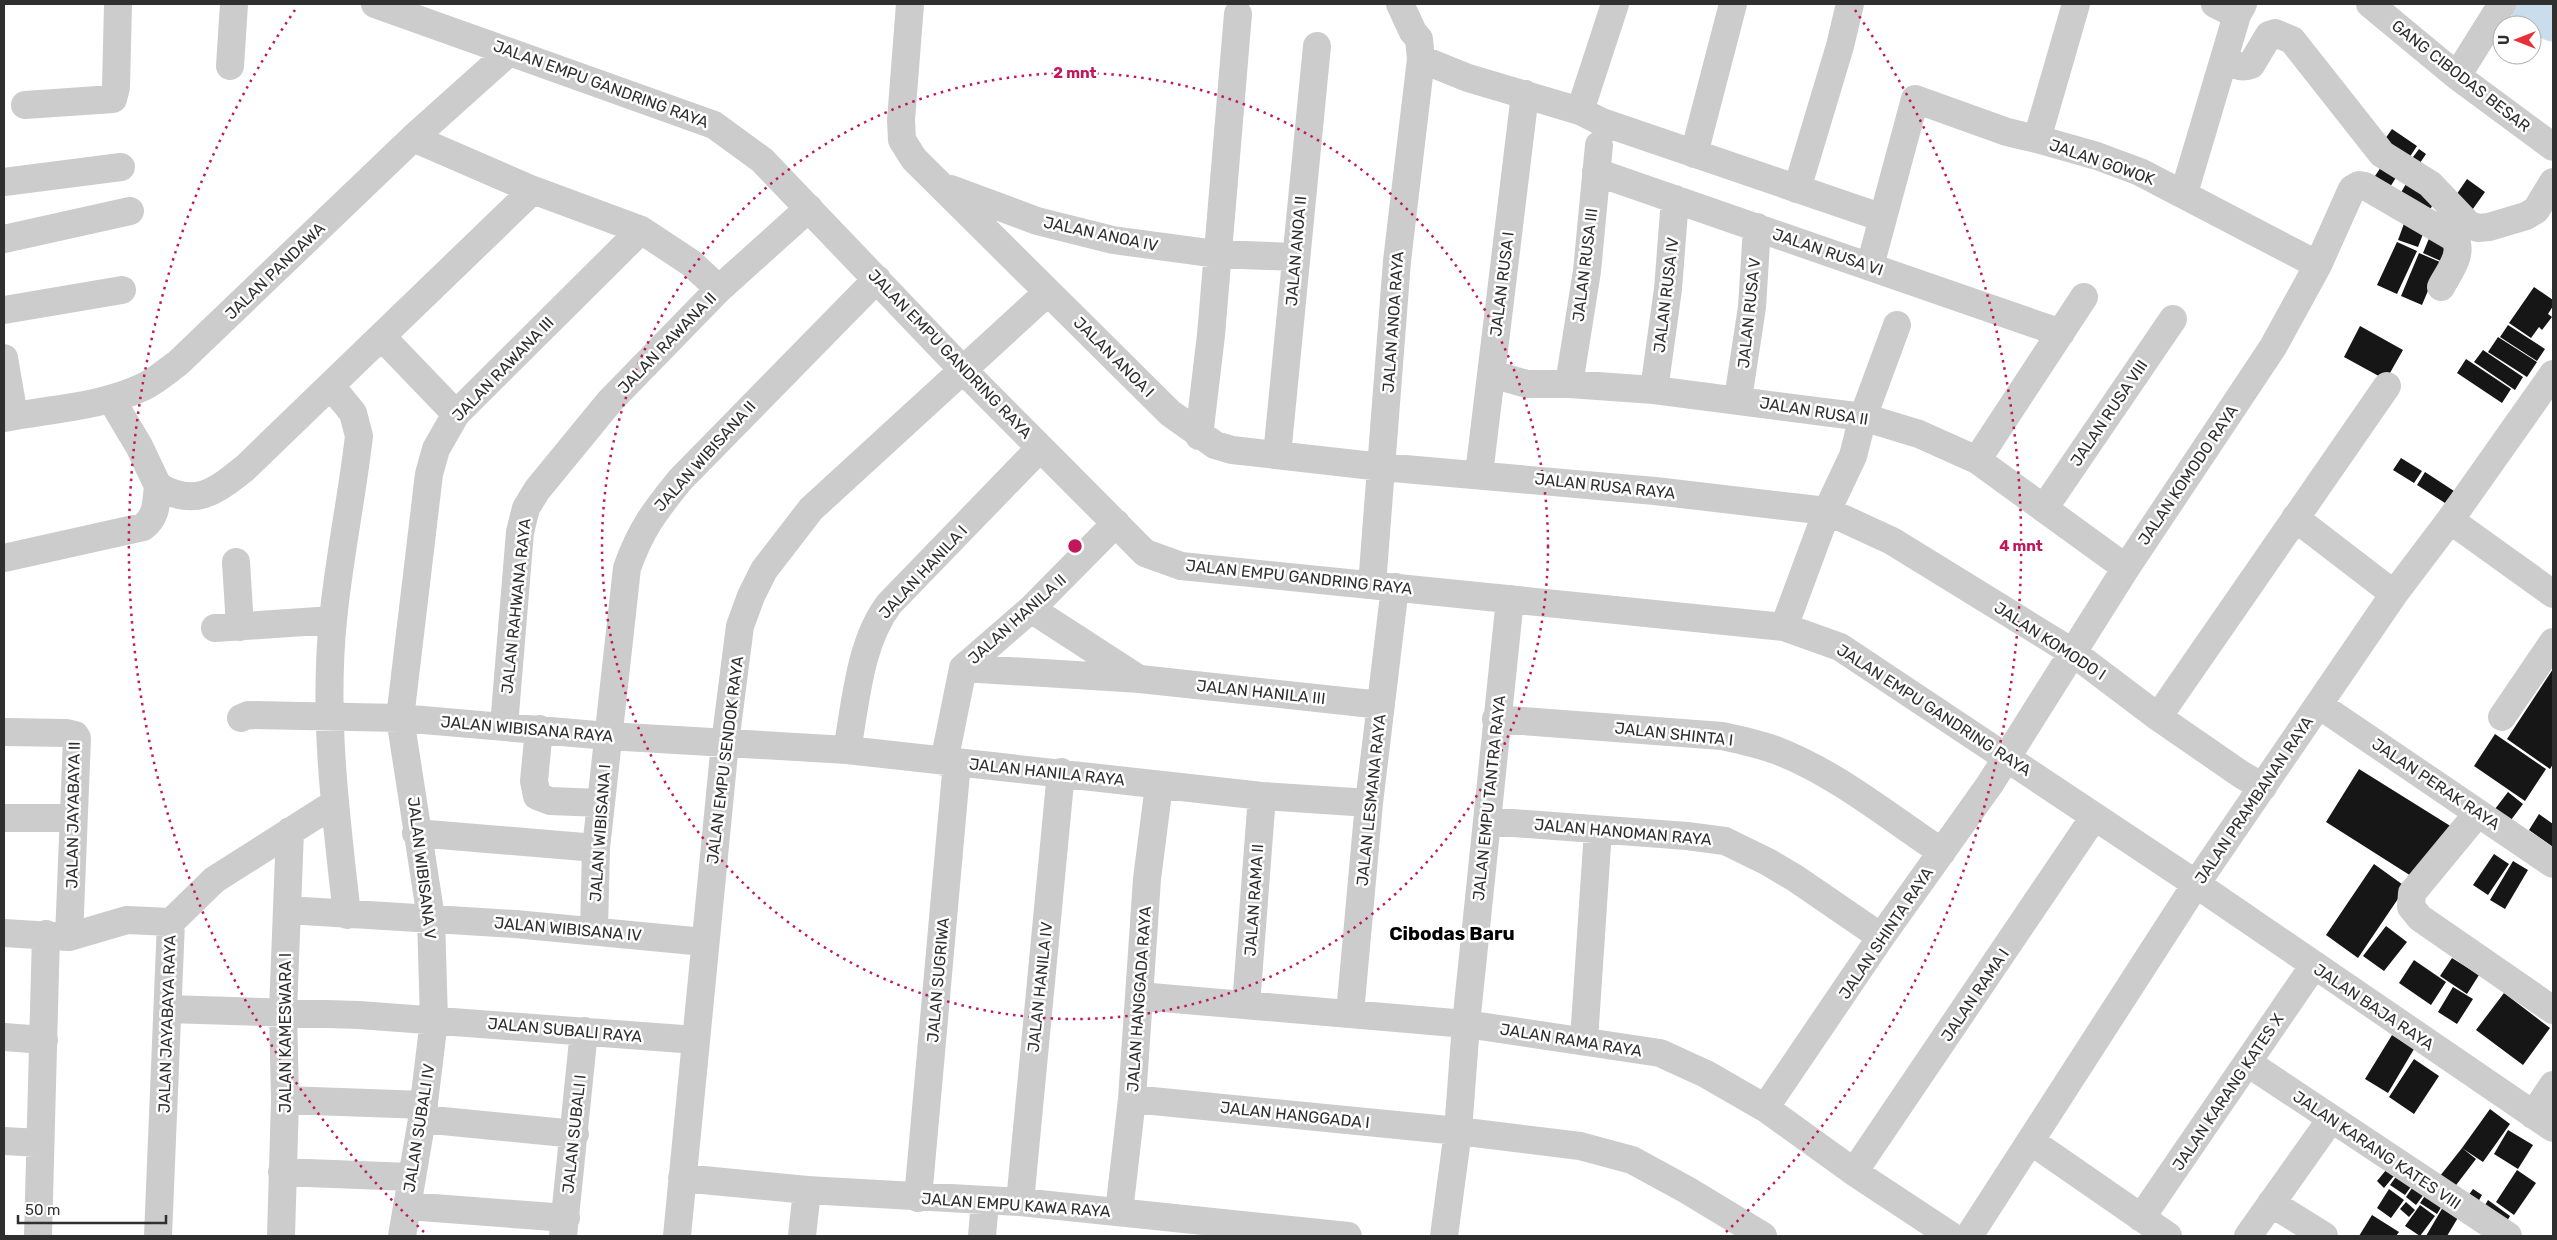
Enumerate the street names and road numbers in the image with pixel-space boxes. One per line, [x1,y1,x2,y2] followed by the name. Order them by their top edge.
[2388,16,2534,136] street label: GANG CIBODAS BESAR
[491,36,711,132] street label: JALAN EMPU GANDRING RAYA
[2047,135,2158,189] street label: JALAN GOWOK
[1282,195,1310,307] street label: JALAN ANOA II
[1569,207,1601,323] street label: JALAN RUSA III
[1042,213,1160,255] street label: JALAN ANOA IV
[221,218,329,323] street label: JALAN PANDAWA
[1770,224,1886,280] street label: JALAN RUSA VI
[1486,230,1518,338] street label: JALAN RUSA I
[1650,236,1682,354] street label: JALAN RUSA IV
[1379,250,1407,393] street label: JALAN ANOA RAYA
[1734,257,1764,369] street label: JALAN RUSA V
[864,266,1036,443] street label: JALAN EMPU GANDRING RAYA
[614,288,720,398] street label: JALAN RAWANA II
[448,313,558,425] street label: JALAN RAWANA III
[1070,313,1158,401] street label: JALAN ANOA I
[2066,356,2152,470] street label: JALAN RUSA VIII
[1758,393,1870,429] street label: JALAN RUSA II
[650,397,760,515] street label: JALAN WIBISANA II
[2134,401,2242,549] street label: JALAN KOMODO RAYA
[1534,469,1676,503] street label: JALAN RUSA RAYA
[497,517,535,695] street label: JALAN RAHWANA RAYA
[875,521,971,623] street label: JALAN HANILA I
[1185,556,1413,598] street label: JALAN EMPU GANDRING RAYA
[964,570,1070,668] street label: JALAN HANILA II
[1991,598,2109,684] street label: JALAN KOMODO I
[1833,640,2035,780] street label: JALAN EMPU GANDRING RAYA
[703,655,747,865] street label: JALAN EMPU SENDOK RAYA
[1196,676,1326,708] street label: JALAN HANILA III
[1469,694,1509,902] street label: JALAN EMPU TANTRA RAYA
[440,712,614,746] street label: JALAN WIBISANA RAYA
[2191,712,2317,887] street label: JALAN PRAMBANAN RAYA
[1353,713,1390,887] street label: JALAN LESMANA RAYA
[1614,718,1734,750] street label: JALAN SHINTA I
[2369,734,2504,834] street label: JALAN PERAK RAYA
[62,741,84,889] street label: JALAN JAYABAYA II
[968,754,1126,790] street label: JALAN HANILA RAYA
[586,764,614,902] street label: JALAN WIBISANA I
[404,796,440,940] street label: JALAN WIBISANA V
[1534,815,1713,849] street label: JALAN HANOMAN RAYA
[1241,843,1267,957] street label: JALAN RAMA II
[1835,863,1937,1002] street label: JALAN SHINTA RAYA
[1123,905,1155,1092] street label: JALAN HANGGADA RAYA
[493,913,643,945] street label: JALAN WIBISANA IV
[923,916,953,1043] street label: JALAN SUGRIWA
[1024,921,1056,1053] street label: JALAN HANILA IV
[154,934,180,1113] street label: JALAN JAYABAYA RAYA
[1937,945,2013,1045] street label: JALAN RAMA I
[276,953,295,1113] street label: JALAN KAMESWARA I
[2310,960,2438,1054] street label: JALAN BAJA RAYA
[2168,1010,2288,1174] street label: JALAN KARANG KATES X
[487,1014,643,1046] street label: JALAN SUBALI RAYA
[1499,1019,1644,1061] street label: JALAN RAMA RAYA
[399,1062,439,1194] street label: JALAN SUBALI IV
[558,1074,590,1194] street label: JALAN SUBALI I
[2290,1087,2464,1213] street label: JALAN KARANG KATES VIII
[1219,1098,1371,1132] street label: JALAN HANGGADA I
[921,1189,1112,1221] street label: JALAN EMPU KAWA RAYA

